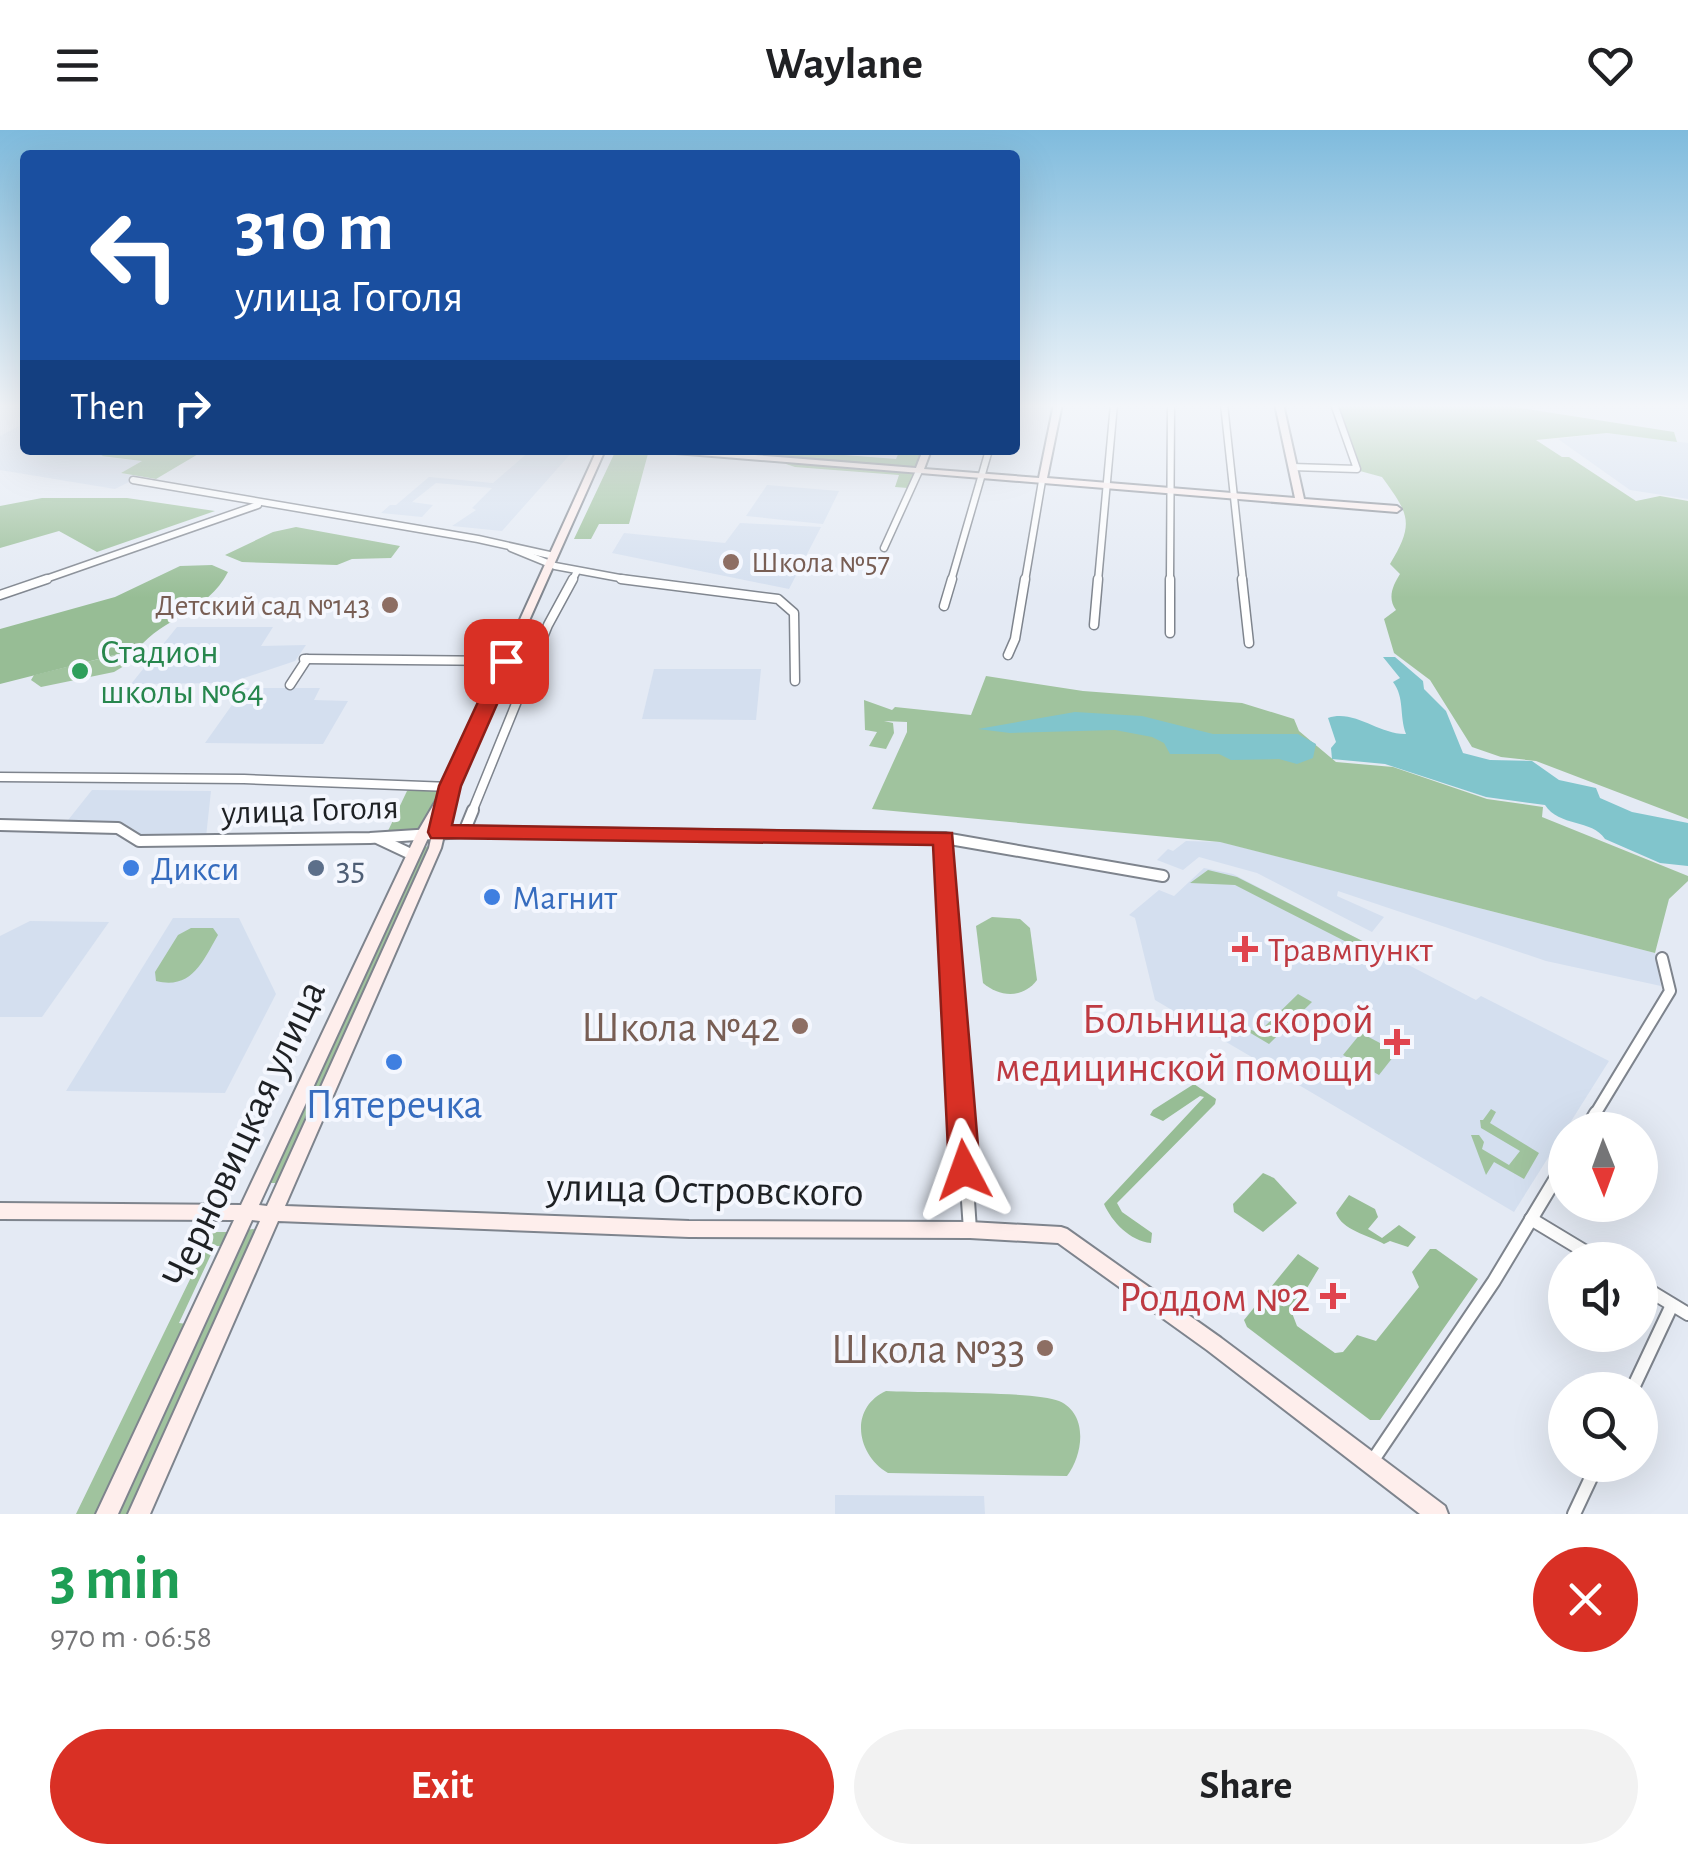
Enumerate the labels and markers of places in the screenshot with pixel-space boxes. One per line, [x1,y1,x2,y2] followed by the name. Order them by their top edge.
[751,548,890,578] place label: Школа №57
[720,551,742,573] marker: Школа №57
[155,591,370,621] place label: Детский сад №143
[379,594,401,616] marker: Детский сад №143
[464,619,549,704] pin
[100,635,264,710] place label: Стадион школы №64
[69,660,91,682] marker: Стадион школы №64
[151,852,239,887] place label: Дикси
[336,852,365,887] place label: 35
[120,857,142,879] marker: Дикси
[305,857,327,879] marker: 35
[512,881,618,916] place label: Магнит
[481,886,503,908] marker: Магнит
[1268,933,1433,968] place label: Травмпункт
[1232,936,1258,962] marker: Травмпункт
[995,999,1374,1089] place label: Больница скорой медицинской помощи
[581,1007,780,1049] place label: Школа №42
[789,1015,811,1037] marker: Школа №42
[1384,1029,1410,1055] marker: Больница скорой медицинской помощи
[383,1051,405,1073] marker: Пятеречка
[305,1084,483,1126] place label: Пятеречка
[1118,1277,1310,1319] place label: Роддом №2
[1320,1283,1346,1309] marker: Роддом №2
[831,1329,1025,1371] place label: Школа №33
[1034,1337,1056,1359] marker: Школа №33

